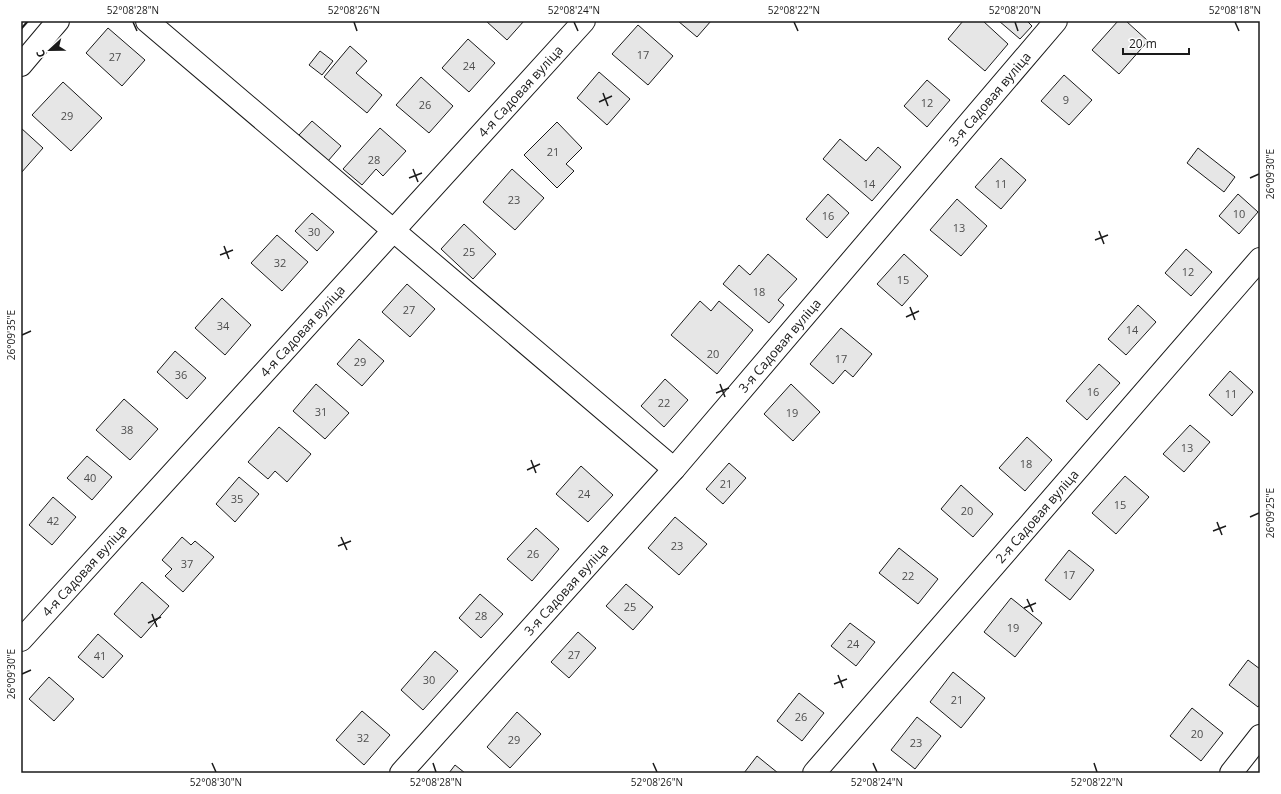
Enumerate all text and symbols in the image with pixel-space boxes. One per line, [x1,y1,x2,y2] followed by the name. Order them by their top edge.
[107,3,159,17] text: 52°08'28"N
[328,3,380,17] text: 52°08'26"N
[548,3,600,17] text: 52°08'24"N
[768,3,820,17] text: 52°08'22"N
[989,3,1041,17] text: 52°08'20"N
[1209,3,1261,17] text: 52°08'18"N
[30,30,70,70] north arrow
[1123,30,1189,56] scale bar
[1129,35,1157,52] text: 20 m
[474,41,567,141] street label: 4-я Садовая вуліца
[637,47,649,62] house number: 17
[32,48,49,60] text: С
[944,48,1035,150] street label: 3-я Садовая вуліца
[109,49,121,64] house number: 27
[463,58,476,73] house number: 24
[1063,92,1069,107] house number: 9
[921,95,933,110] house number: 12
[419,97,431,112] house number: 26
[61,108,73,123] house number: 29
[547,144,559,159] house number: 21
[1263,149,1277,199] text: 26°09'30"E
[368,152,380,167] house number: 28
[863,176,876,191] house number: 14
[995,176,1007,191] house number: 11
[508,192,520,207] house number: 23
[1233,206,1245,221] house number: 10
[822,208,834,223] house number: 16
[953,220,965,235] house number: 13
[308,224,320,239] house number: 30
[463,244,475,259] house number: 25
[274,255,286,270] house number: 32
[1182,264,1194,279] house number: 12
[897,272,909,287] house number: 15
[256,281,349,381] street label: 4-я Садовая вуліца
[753,284,765,299] house number: 18
[734,295,825,396] street label: 3-я Садовая вуліца
[403,302,415,317] house number: 27
[4,310,18,360] text: 26°09'35"E
[217,318,230,333] house number: 34
[1126,322,1139,337] house number: 14
[707,346,719,361] house number: 20
[835,351,847,366] house number: 17
[354,354,366,369] house number: 29
[175,367,187,382] house number: 36
[1087,384,1099,399] house number: 16
[1225,386,1237,401] house number: 11
[658,395,670,410] house number: 22
[315,404,327,419] house number: 31
[786,405,798,420] house number: 19
[121,422,133,437] house number: 38
[1181,440,1193,455] house number: 13
[1020,456,1032,471] house number: 18
[991,466,1082,567] street label: 2-я Садовая вуліца
[84,470,96,485] house number: 40
[720,476,732,491] house number: 21
[578,486,591,501] house number: 24
[1263,488,1277,538] text: 26°09'25"E
[231,491,243,506] house number: 35
[1114,497,1126,512] house number: 15
[961,503,973,518] house number: 20
[47,513,59,528] house number: 42
[38,521,131,620] street label: 4-я Садовая вуліца
[671,538,683,553] house number: 23
[520,539,612,639] street label: 3-я Садовая вуліца
[527,546,539,561] house number: 26
[181,556,193,571] house number: 37
[1063,567,1075,582] house number: 17
[902,568,914,583] house number: 22
[624,599,636,614] house number: 25
[475,608,487,623] house number: 28
[1007,620,1019,635] house number: 19
[847,636,860,651] house number: 24
[568,647,580,662] house number: 27
[94,648,106,663] house number: 41
[4,649,18,699] text: 26°09'30"E
[423,672,435,687] house number: 30
[951,692,963,707] house number: 21
[795,709,807,724] house number: 26
[1191,726,1203,741] house number: 20
[357,730,369,745] house number: 32
[508,732,520,747] house number: 29
[910,735,922,750] house number: 23
[190,775,242,789] text: 52°08'30"N
[410,775,462,789] text: 52°08'28"N
[631,775,683,789] text: 52°08'26"N
[851,775,903,789] text: 52°08'24"N
[1071,775,1123,789] text: 52°08'22"N

